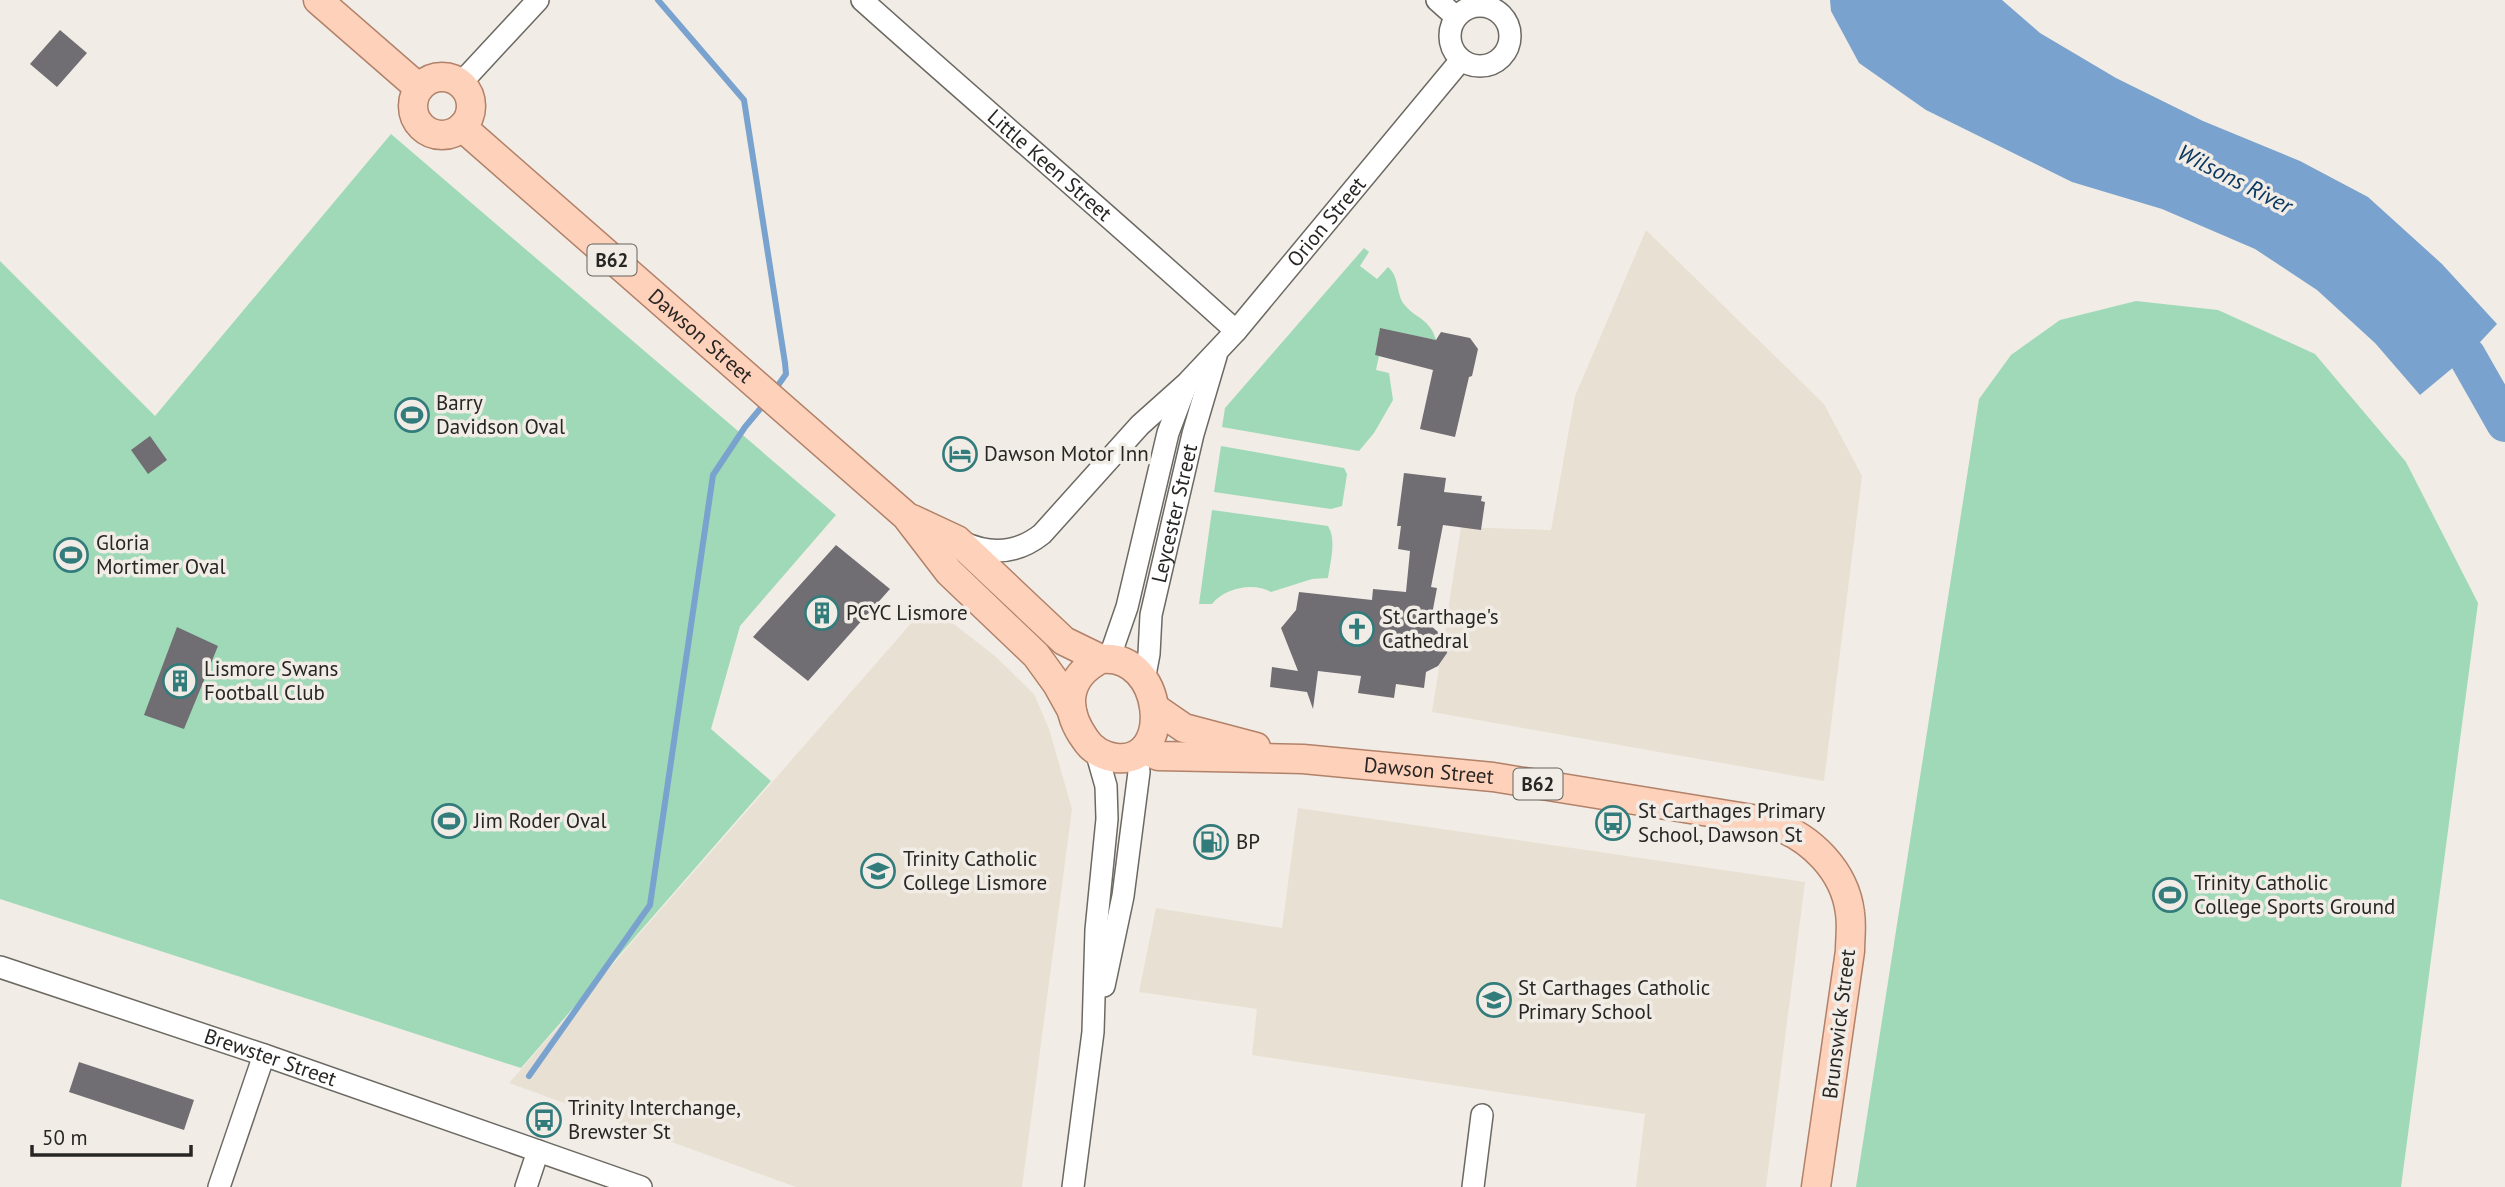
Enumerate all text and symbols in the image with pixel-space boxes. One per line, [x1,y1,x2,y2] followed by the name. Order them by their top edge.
[982,103,1118,227] street label: Little Keen Street
[2173,137,2299,220] water label: Wilsons River
[1281,171,1371,272] street label: Orion Street
[588,244,636,276] road number: B62
[643,282,759,389] street label: Dawson Street
[436,389,565,440] place label: Barry Davidson Oval
[393,396,431,434] sports icon: Barry Davidson Oval
[941,435,979,473] hotel icon: Dawson Motor Inn
[984,440,1149,467] place label: Dawson Motor Inn
[1145,441,1203,585] street label: Leycester Street
[96,529,226,580] place label: Gloria Mortimer Oval
[52,536,90,574] sports icon: Gloria Mortimer Oval
[803,594,841,632] building icon: PCYC Lismore
[846,599,968,626] place label: PCYC Lismore
[1382,603,1499,654] place label: St Carthage's Cathedral
[1338,610,1376,648] church icon: St Carthage's Cathedral
[204,655,338,706] place label: Lismore Swans Football Club
[161,662,199,700] building icon: Lismore Swans Football Club
[1363,751,1495,790] street label: Dawson Street
[1514,768,1562,800] road number: B62
[1638,797,1825,848] place label: St Carthages Primary School, Dawson St
[430,802,468,840] sports icon: Jim Roder Oval
[1594,804,1632,842] bus stop icon: St Carthages Primary School, Dawson St
[473,807,607,834] place label: Jim Roder Oval
[1192,823,1230,861] fuel station icon: BP
[1236,828,1260,855] place label: BP
[903,845,1047,896] place label: Trinity Catholic College Lismore
[859,852,897,890] school or university icon: Trinity Catholic College Lismore
[2194,869,2395,920] place label: Trinity Catholic College Sports Ground
[2151,876,2189,914] sports icon: Trinity Catholic College Sports Ground
[1816,948,1861,1100] street label: Brunswick Street
[1518,974,1710,1025] place label: St Carthages Catholic Primary School
[1475,981,1513,1019] school or university icon: St Carthages Catholic Primary School
[201,1022,340,1092] street label: Brewster Street
[568,1094,741,1145] place label: Trinity Interchange, Brewster St
[525,1101,563,1139] bus stop icon: Trinity Interchange, Brewster St
[32,1114,191,1158] scale bar
[42,1124,88,1151] text: 50 m

